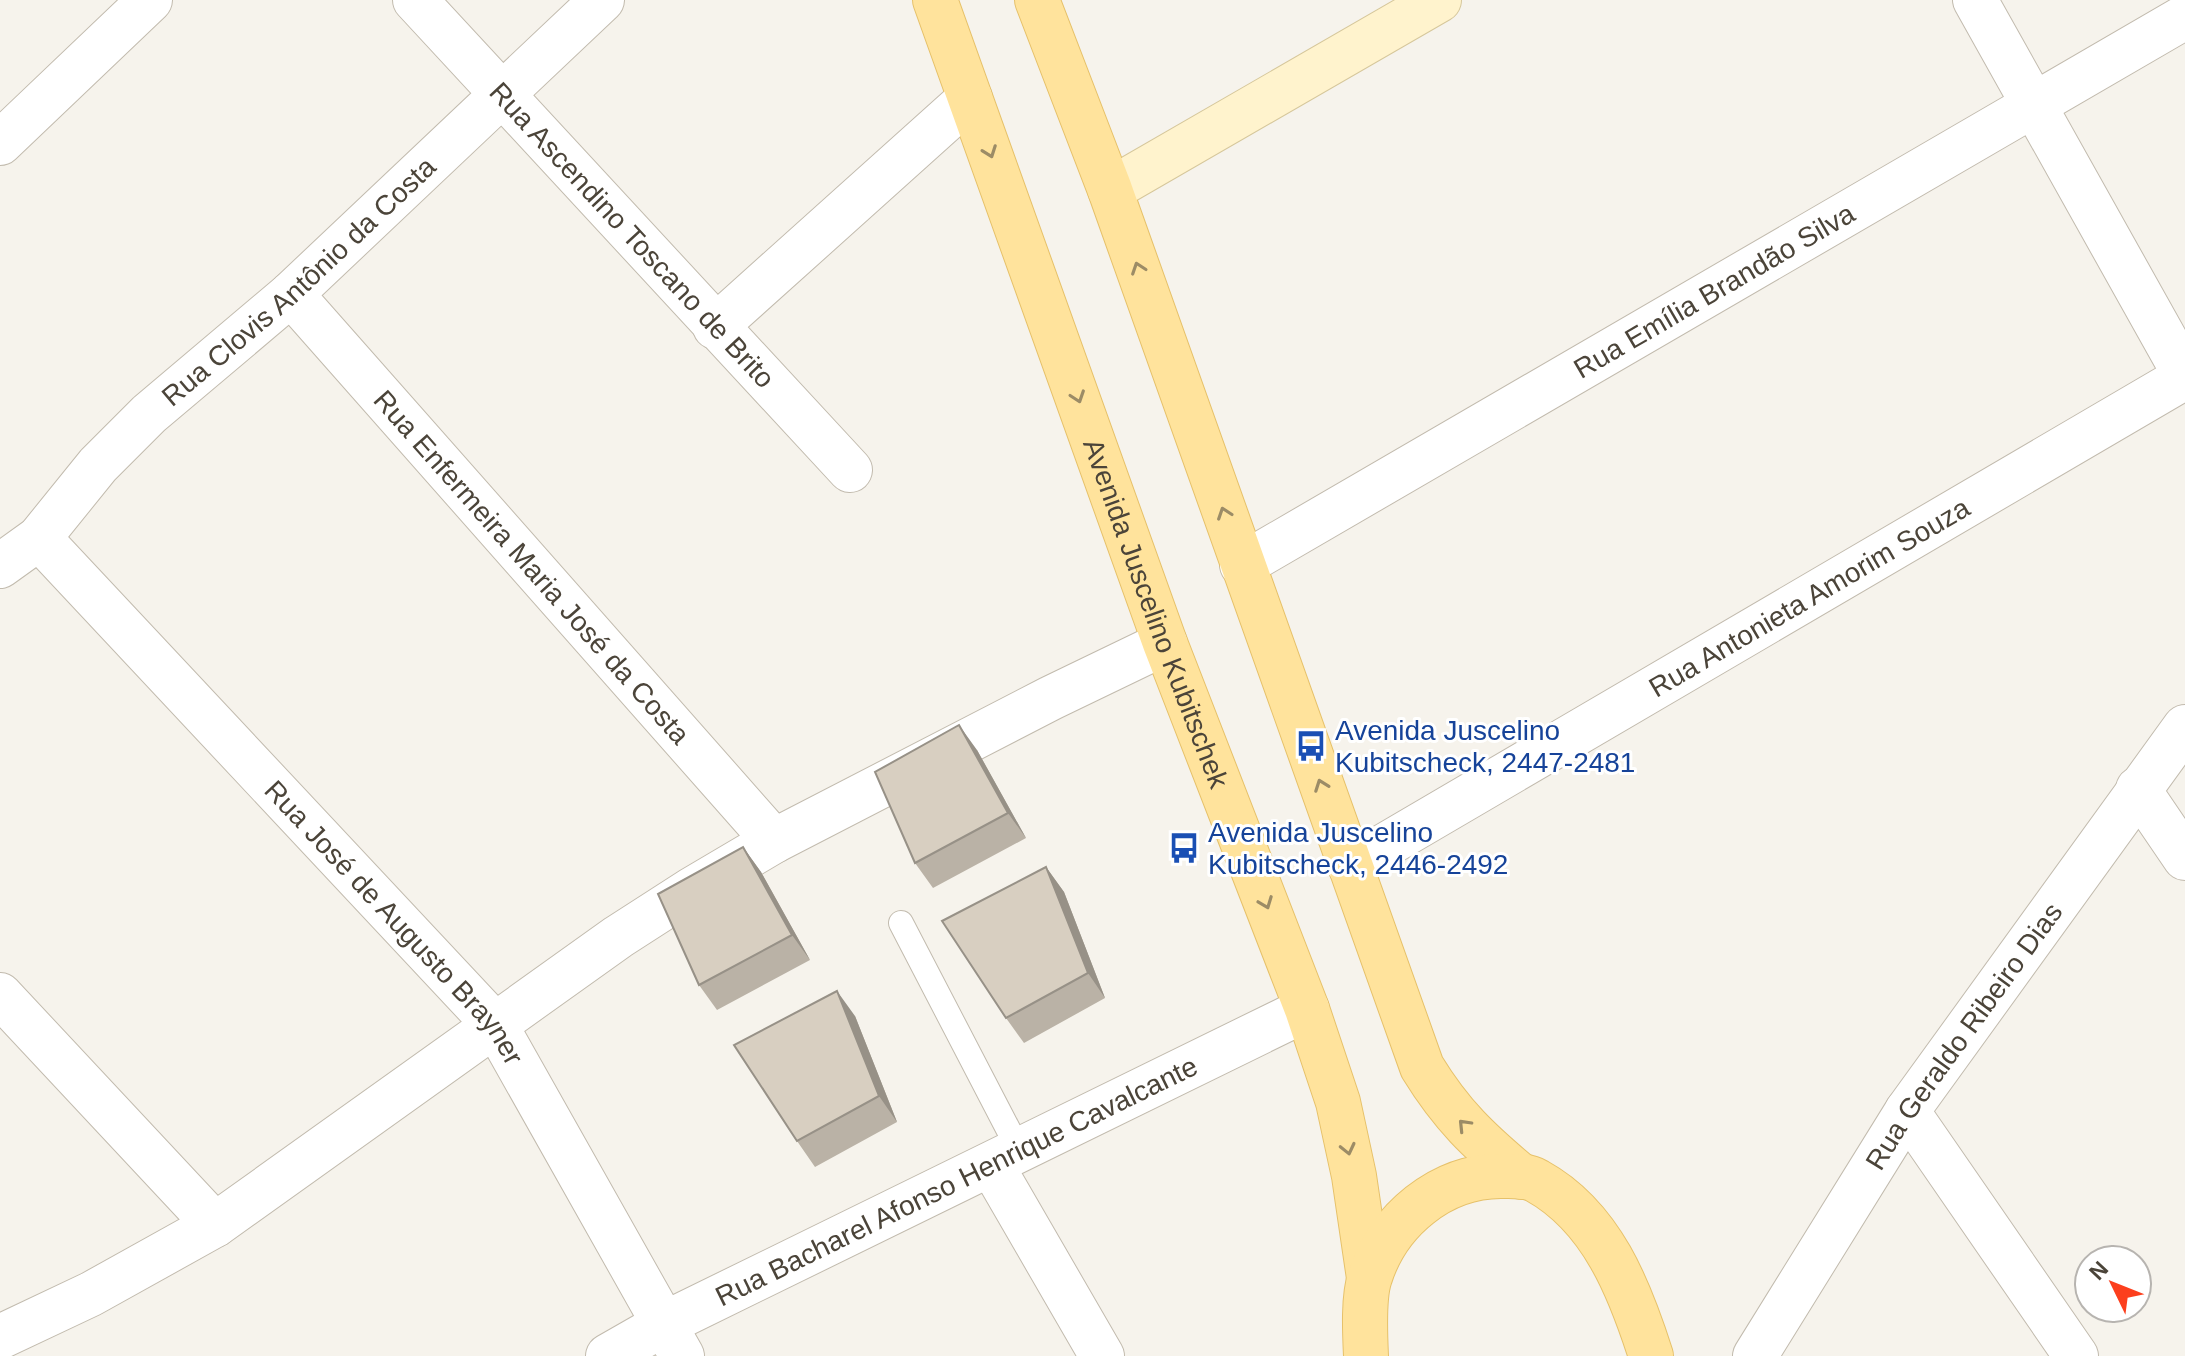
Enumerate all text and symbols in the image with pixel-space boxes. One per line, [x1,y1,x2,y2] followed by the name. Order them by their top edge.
[484,76,781,394] street label: Rua Ascendino Toscano de Brito
[980,145,997,159] one-way arrow
[156,150,442,412] street label: Rua Clovis Antônio da Costa
[1568,197,1860,384] street label: Rua Emília Brandão Silva
[1131,262,1147,276] one-way arrow
[368,384,696,750] street label: Rua Enfermeira Maria José da Costa
[1068,389,1085,403] one-way arrow
[1078,434,1236,793] street label: Avenida Juscelino Kubitschek
[1643,491,1975,703] street label: Rua Antonieta Amorim Souza
[1218,507,1234,521] one-way arrow
[1335,715,1635,778] place label: Avenida Juscelino Kubitscheck, 2447-2481
[1294,729,1328,763] bus stop icon: Avenida Juscelino Kubitscheck, 2447-2481
[259,774,530,1070] street label: Rua José de Augusto Brayner
[1314,778,1331,792] one-way arrow
[1208,817,1508,880] place label: Avenida Juscelino Kubitscheck, 2446-2492
[1167,831,1201,865] bus stop icon: Avenida Juscelino Kubitscheck, 2446-2492
[1256,895,1273,909] one-way arrow
[1859,897,2068,1175] street label: Rua Geraldo Ribeiro Dias
[710,1050,1202,1312] street label: Rua Bacharel Afonso Henrique Cavalcante
[1459,1120,1474,1134] one-way arrow
[1339,1142,1356,1156] one-way arrow
[2073,1244,2153,1324] north arrow
[2084,1256,2113,1285] text: N

